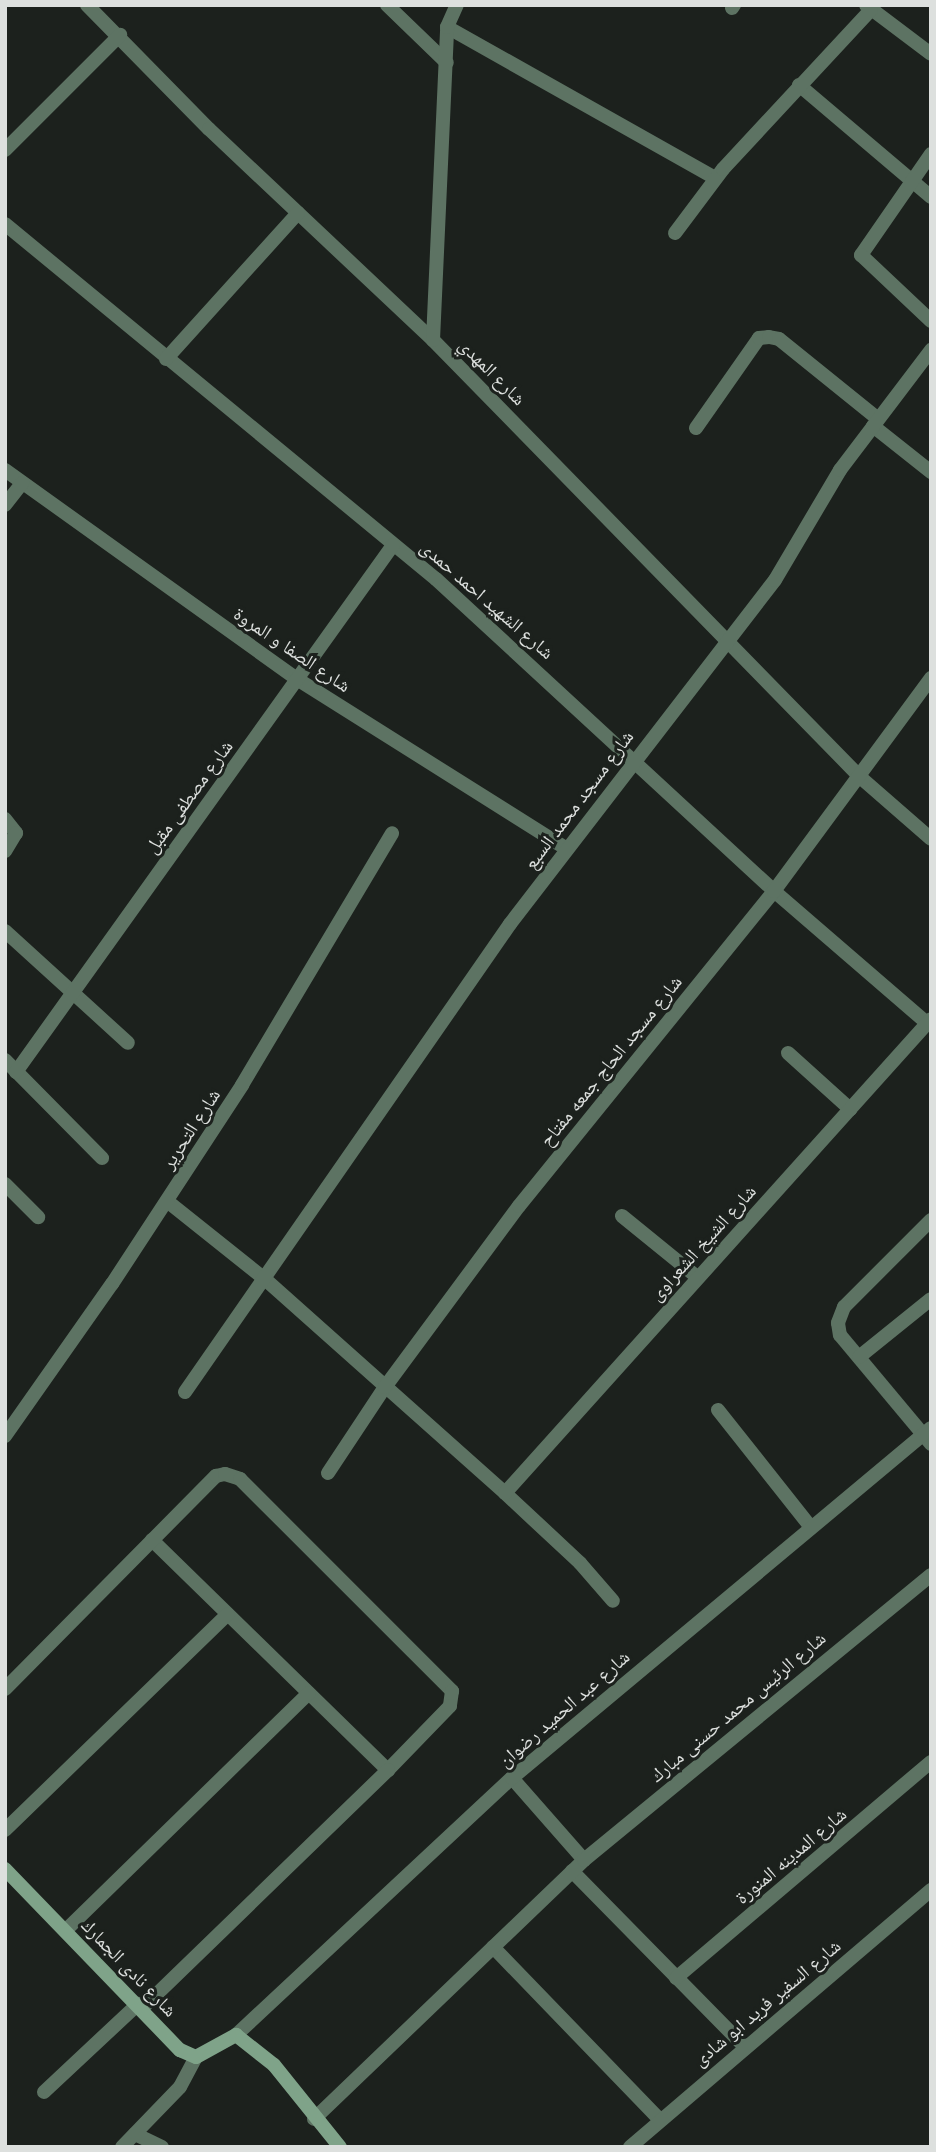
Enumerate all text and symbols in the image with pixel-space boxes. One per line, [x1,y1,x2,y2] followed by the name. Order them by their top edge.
[454,334,530,410] street label: شارع المهدي
[416,536,558,664] street label: شارع الشهيد احمد حمدى
[229,602,355,698] street label: شارع الصفا و المروة
[519,726,639,874] street label: شارع مسجد محمد السبع
[140,736,238,858] street label: شارع مصطفى مقبل
[535,971,687,1151] street label: شارع مسجد الحاج جمعه مفتاح
[157,1085,225,1173] street label: شارع التحرير
[645,1180,761,1306] street label: شارع الشيخ الشعراوى
[646,1627,830,1787] street label: شارع الرئيس محمد حسنى مبارك
[494,1646,634,1772] street label: شارع عبد الحميد رضوان
[731,1803,851,1909] street label: شارع المدينه المنورة
[77,1914,181,2022] street label: شارع نادى الجمارك
[689,1935,845,2071] street label: شارع السفير فريد ابو شادى

